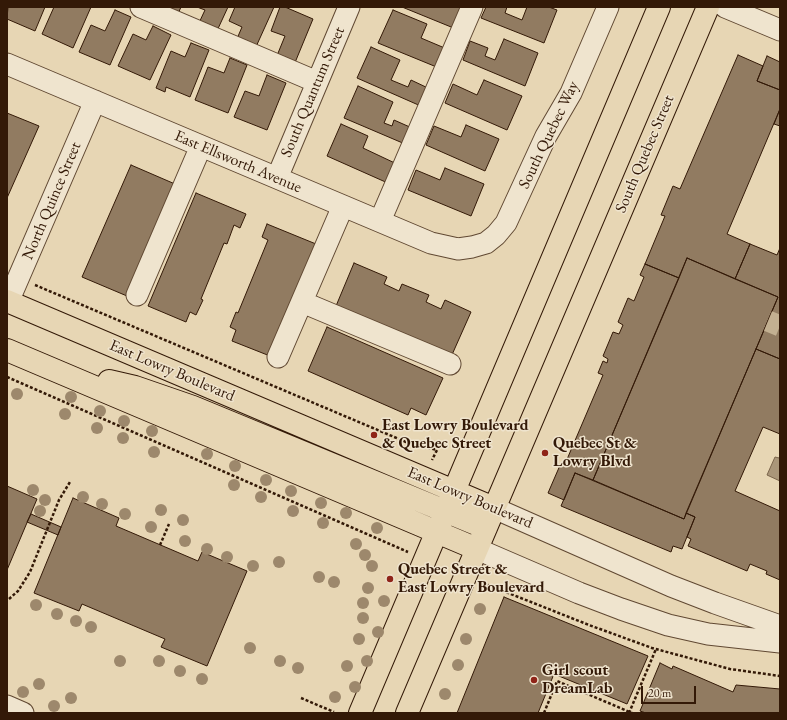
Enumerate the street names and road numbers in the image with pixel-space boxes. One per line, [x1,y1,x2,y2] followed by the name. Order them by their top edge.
[277,24,349,160] street label: South Quantum Street
[515,78,583,192] street label: South Quebec Way
[611,92,679,216] street label: South Quebec Street
[171,126,305,198] street label: East Ellsworth Avenue
[19,139,85,263] street label: North Quince Street
[106,336,238,406] street label: East Lowry Boulevard
[404,463,536,533] street label: East Lowry Boulevard

